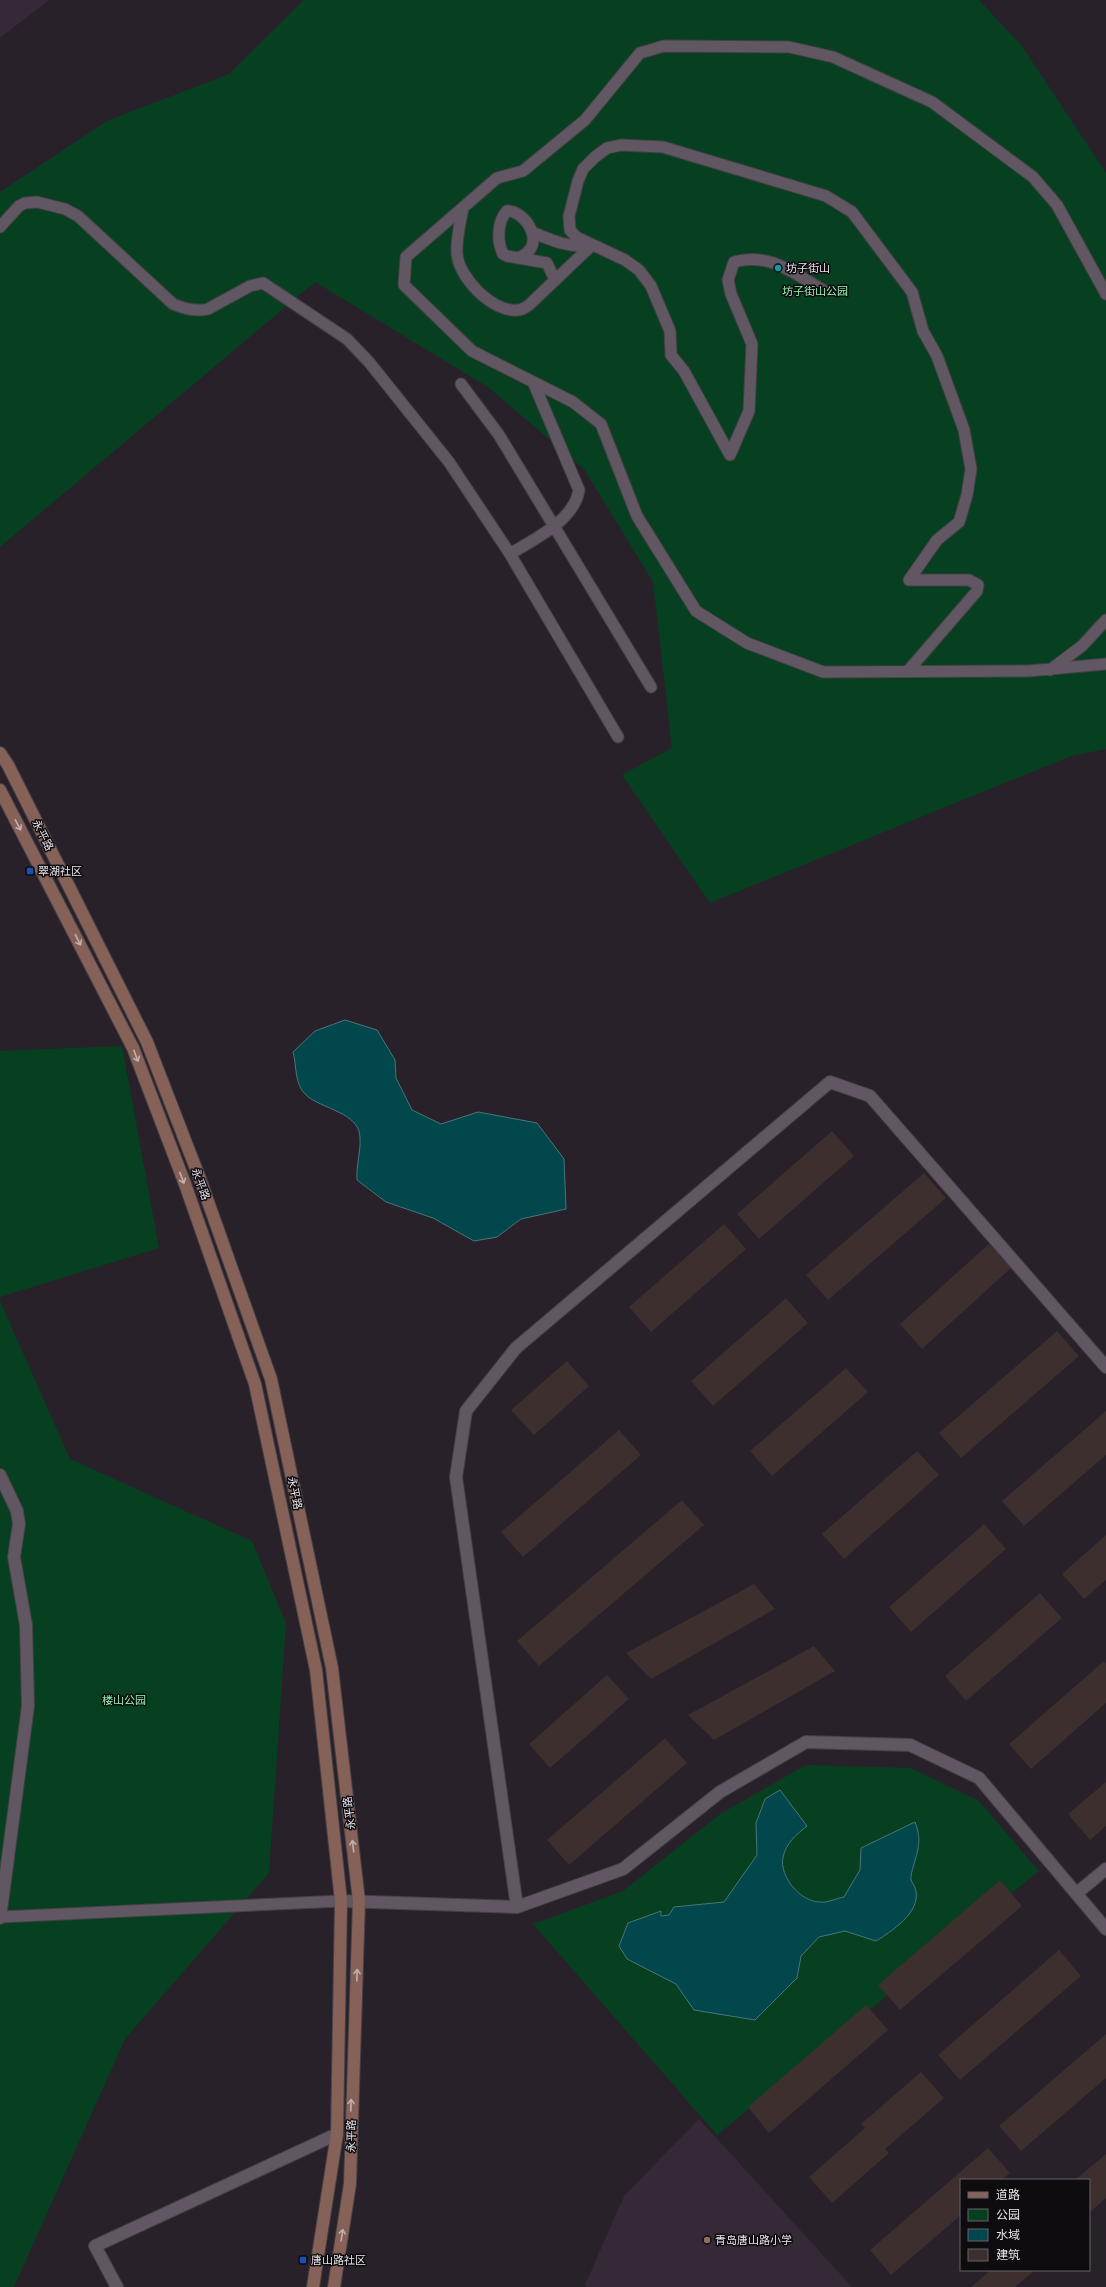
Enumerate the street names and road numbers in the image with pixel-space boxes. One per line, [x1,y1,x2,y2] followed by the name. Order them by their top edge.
[29,818,56,853] street label: 永平路
[189,1166,212,1202] street label: 永平路
[285,1476,304,1511] street label: 永平路
[341,1796,358,1830] street label: 永平路
[345,2119,358,2153] street label: 永平路

